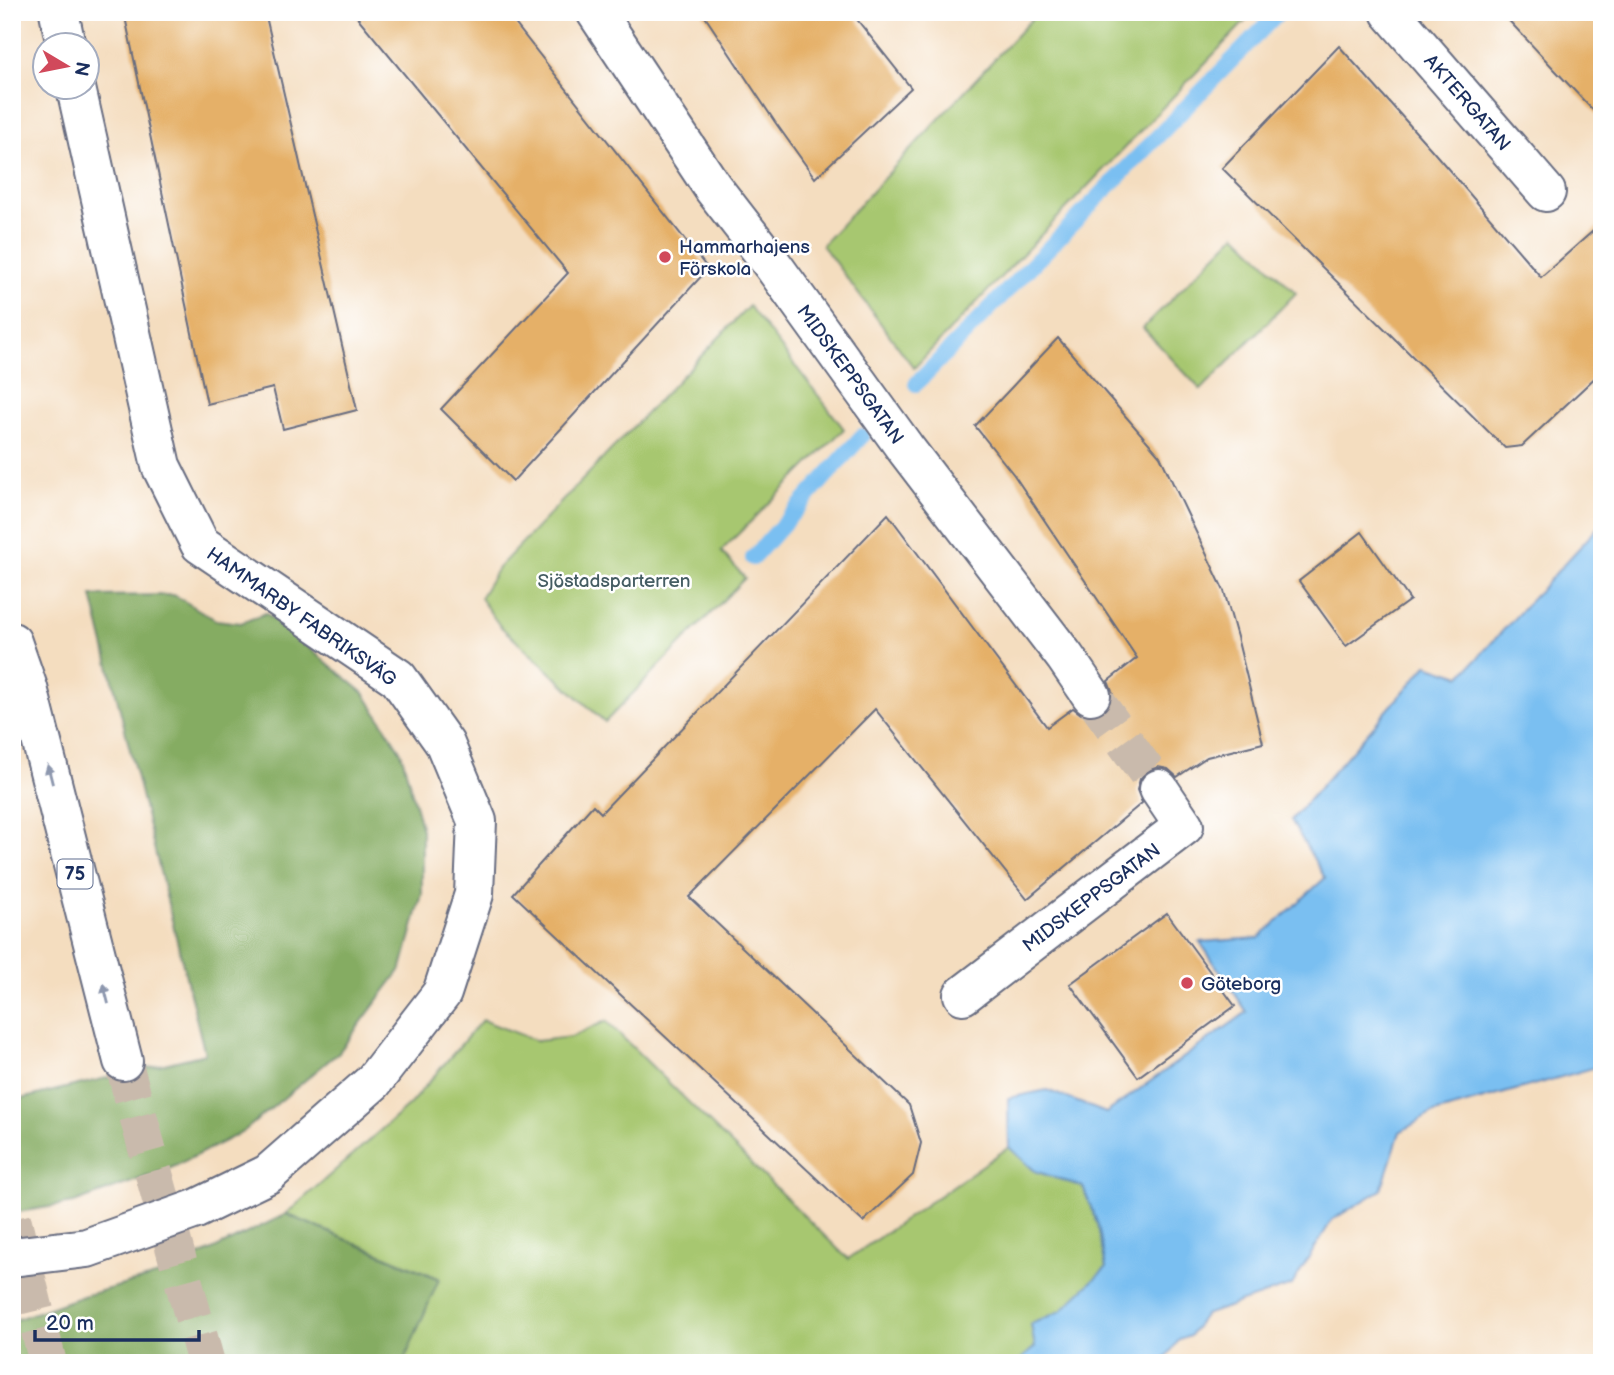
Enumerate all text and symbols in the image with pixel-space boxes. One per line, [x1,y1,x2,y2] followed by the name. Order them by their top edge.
[32,32,102,102] north arrow
[1419,50,1515,156] street label: AKTERGATAN
[69,60,94,78] text: N
[679,236,810,281] place label: Hammarhajens Förskola
[657,249,673,265] marker: Hammarhajens Förskola
[791,301,908,449] street label: MIDSKEPPSGATAN
[202,543,400,692] street label: HAMMARBY FABRIKSVÄG
[537,570,691,593] park label: Sjöstadsparterren
[44,763,55,785] one-way arrow
[1018,839,1165,958] street label: MIDSKEPPSGATAN
[57,860,92,888] road number: 75
[1201,973,1281,996] place label: Göteborg
[1179,975,1195,991] marker: Göteborg
[100,983,111,1005] one-way arrow
[35,1298,200,1342] scale bar
[46,1311,94,1336] text: 20 m

